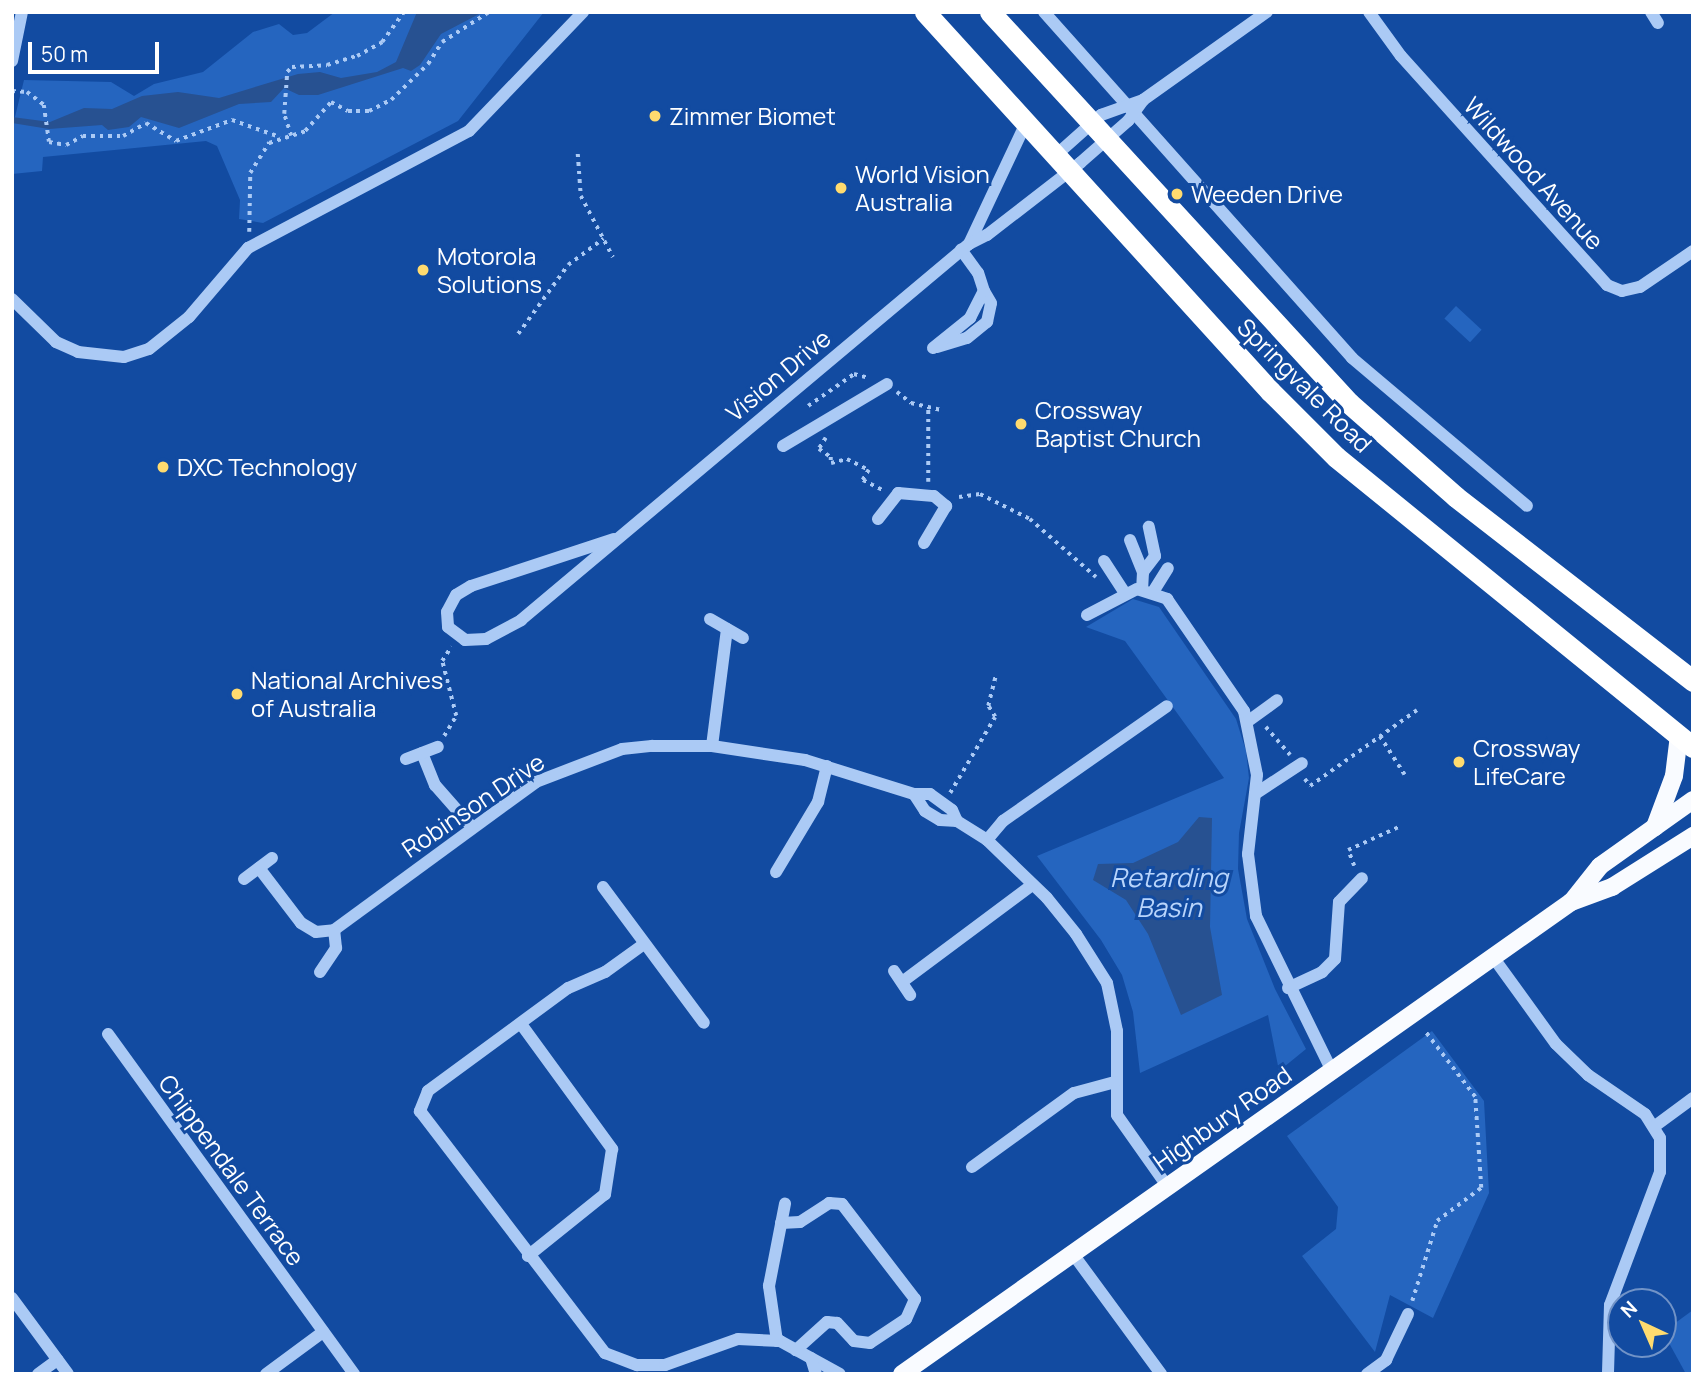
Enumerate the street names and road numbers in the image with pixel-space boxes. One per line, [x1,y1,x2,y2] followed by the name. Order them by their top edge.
[1458,91,1610,255] street label: Wildwood Avenue
[1232,312,1378,458] street label: Springvale Road
[720,323,836,427] street label: Vision Drive
[396,747,550,863] street label: Robinson Drive
[1147,1060,1297,1176] street label: Highbury Road
[153,1069,311,1271] street label: Chippendale Terrace

